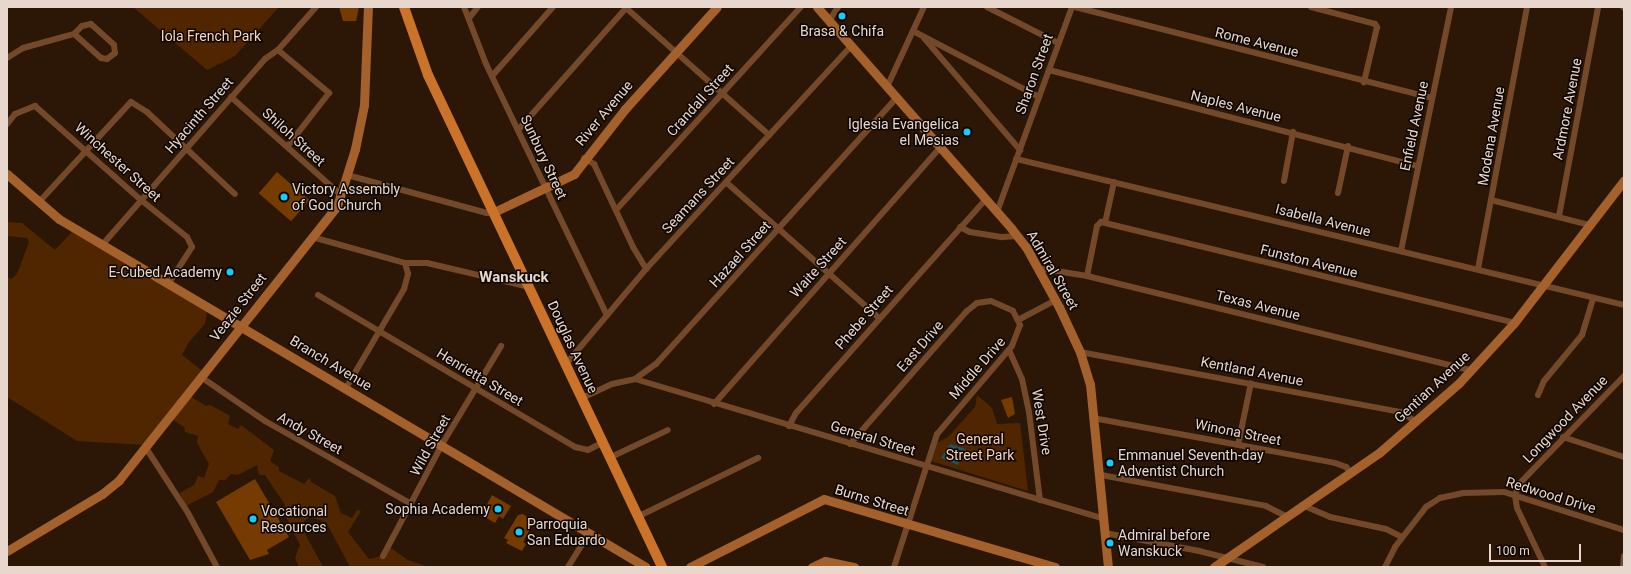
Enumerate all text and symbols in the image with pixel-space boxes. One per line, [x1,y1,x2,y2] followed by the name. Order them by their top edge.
[837,11,847,21] marker: Brasa & Chifa
[800,23,884,39] place label: Brasa & Chifa
[1213,23,1301,61] street label: Rome Avenue
[161,28,261,44] park label: Iola French Park
[1012,31,1056,117] street label: Sharon Street
[1549,57,1585,161] street label: Ardmore Avenue
[663,60,737,140] street label: Crandall Street
[161,74,237,156] street label: Hyacinth Street
[572,77,636,149] street label: River Avenue
[1396,80,1432,172] street label: Enfield Avenue
[1474,85,1508,187] street label: Modena Avenue
[1189,87,1283,125] street label: Naples Avenue
[259,104,329,170] street label: Shiloh Street
[517,112,571,202] street label: Sunbury Street
[848,116,959,148] place label: Iglesia Evangelica el Mesias
[71,119,165,205] street label: Winchester Street
[962,127,972,137] marker: Iglesia Evangelica el Mesias
[658,153,738,237] street label: Seamans Street
[292,181,400,214] place label: Victory Assembly of God Church
[279,192,289,202] marker: Victory Assembly of God Church
[1274,200,1372,240] street label: Isabella Avenue
[706,217,774,291] street label: Hazael Street
[1024,227,1082,313] street label: Admiral Street
[786,233,850,301] street label: Waite Street
[1259,241,1359,281] street label: Funston Avenue
[108,264,222,280] place label: E-Cubed Academy
[225,267,235,277] marker: E-Cubed Academy
[479,269,549,287] district label: Wanskuck
[206,270,270,344] street label: Veazie Street
[832,281,896,353] street label: Phebe Street
[1214,286,1302,324] street label: Texas Avenue
[544,298,602,396] street label: Douglas Avenue
[893,317,947,375] street label: East Drive
[287,332,375,394] street label: Branch Avenue
[945,333,1009,403] street label: Middle Drive
[434,345,526,409] street label: Henrietta Street
[1391,348,1473,426] street label: Gentian Avenue
[1199,353,1305,389] street label: Kentland Avenue
[1519,372,1611,466] street label: Longwood Avenue
[1029,388,1055,456] street label: West Drive
[275,408,345,458] street label: Andy Street
[406,411,454,479] street label: Wild Street
[1194,415,1282,449] street label: Winona Street
[828,417,918,459] street label: General Street
[946,431,1014,464] park label: General Street Park
[1118,447,1264,480] place label: Emmanuel Seventh-day Adventist Church
[1105,458,1115,468] marker: Emmanuel Seventh-day Adventist Church
[1504,473,1598,517] street label: Redwood Drive
[833,481,911,519] street label: Burns Street
[385,501,490,517] place label: Sophia Academy
[261,503,327,536] place label: Vocational Resources
[493,504,503,514] marker: Sophia Academy
[248,514,258,524] marker: Vocational Resources
[527,516,606,548] place label: Parroquia San Eduardo
[514,527,524,537] marker: Parroquia San Eduardo
[1118,527,1210,560] place label: Admiral before Wanskuck
[1491,536,1583,562] scale bar
[1105,538,1115,548] marker: Admiral before Wanskuck
[1496,544,1530,558] text: 100 m

